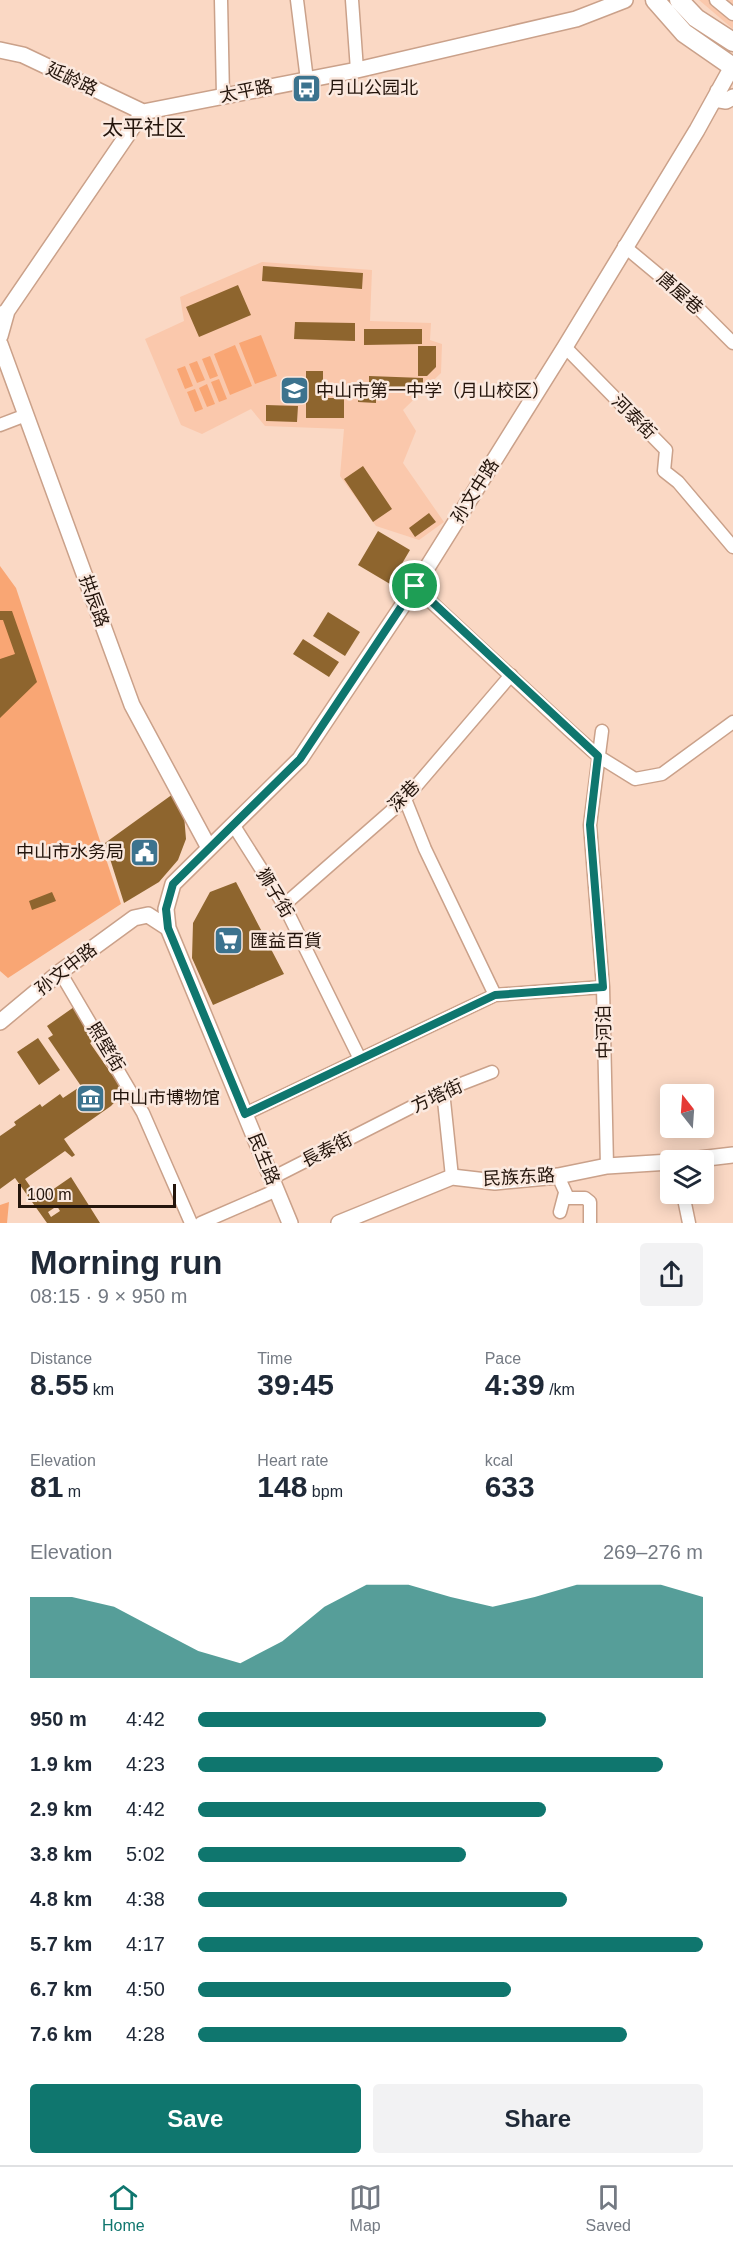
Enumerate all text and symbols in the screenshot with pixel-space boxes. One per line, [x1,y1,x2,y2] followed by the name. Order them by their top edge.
[43,59,101,99] street label: 延龄路
[291,72,323,104] bus stop icon: 月山公园北
[218,76,274,106] street label: 太平路
[328,78,418,98] place label: 月山公园北
[102,116,186,139] district label: 太平社区
[653,268,707,318] street label: 唐屋巷
[279,375,311,407] school or university icon: 中山市第一中学（月山校区）
[316,381,550,401] place label: 中山市第一中学（月山校区）
[608,391,660,443] street label: 河泰街
[447,455,503,527] street label: 孙文中路
[389,560,440,611] pin
[398,569,431,602] icon: arrive
[75,572,113,630] street label: 拱辰路
[384,776,424,816] street label: 深巷
[129,836,161,868] public building icon: 中山市水务局
[16,842,124,862] place label: 中山市水务局
[253,865,297,921] street label: 狮子街
[213,925,245,957] supermarket icon: 匯益百貨
[250,931,322,951] place label: 匯益百貨
[31,939,101,999] street label: 孙文中路
[594,1005,614,1059] street label: 中河泊
[84,1019,128,1075] street label: 照壁街
[408,1076,466,1116] street label: 方塔街
[75,1082,107,1114] museum icon: 中山市博物馆
[660,1084,714,1138] north arrow
[660,1084,714,1204] map controls
[112,1088,220,1108] place label: 中山市博物馆
[298,1129,356,1171] street label: 長泰街
[245,1130,283,1188] street label: 民生路
[660,1150,714,1204] button: layers
[483,1165,555,1189] street label: 民族东路
[18,1181,176,1208] scale bar
[27,1186,71,1203] text: 100 m
[640,1243,703,1306] button: share
[30,1244,222,1281] text: Morning run
[30,1285,187,1307] text: 08:15 · 9 × 950 m
[30,1350,92,1367] text: Distance
[257,1350,292,1367] text: Time
[485,1350,521,1367] text: Pace
[30,1368,88,1401] text: 8.55
[257,1368,334,1401] text: 39:45
[485,1368,545,1401] text: 4:39
[88,1381,114,1398] text: km
[545,1381,575,1398] text: /km
[30,1452,96,1469] text: Elevation
[257,1452,328,1469] text: Heart rate
[485,1452,513,1469] text: kcal
[30,1470,63,1503] text: 81
[257,1470,307,1503] text: 148
[485,1470,535,1503] text: 633
[63,1483,81,1500] text: m
[307,1483,343,1500] text: bpm
[30,1541,112,1563] text: Elevation
[603,1541,703,1563] text: 269–276 m
[30,1708,87,1730] text: 950 m
[126,1708,165,1730] text: 4:42
[30,1753,92,1775] text: 1.9 km
[126,1753,165,1775] text: 4:23
[30,1798,92,1820] text: 2.9 km
[126,1798,165,1820] text: 4:42
[30,1843,92,1865] text: 3.8 km
[126,1843,165,1865] text: 5:02
[30,1888,92,1910] text: 4.8 km
[126,1888,165,1910] text: 4:38
[30,1933,92,1955] text: 5.7 km
[126,1933,165,1955] text: 4:17
[30,1978,92,2000] text: 6.7 km
[126,1978,165,2000] text: 4:50
[30,2023,92,2045] text: 7.6 km
[126,2023,165,2045] text: 4:28
[30,2084,361,2153] button: Save
[373,2084,703,2153] button: Share
[102,2181,145,2235] tab: Home
[349,2181,382,2235] tab: Map
[586,2181,631,2235] tab: Saved

